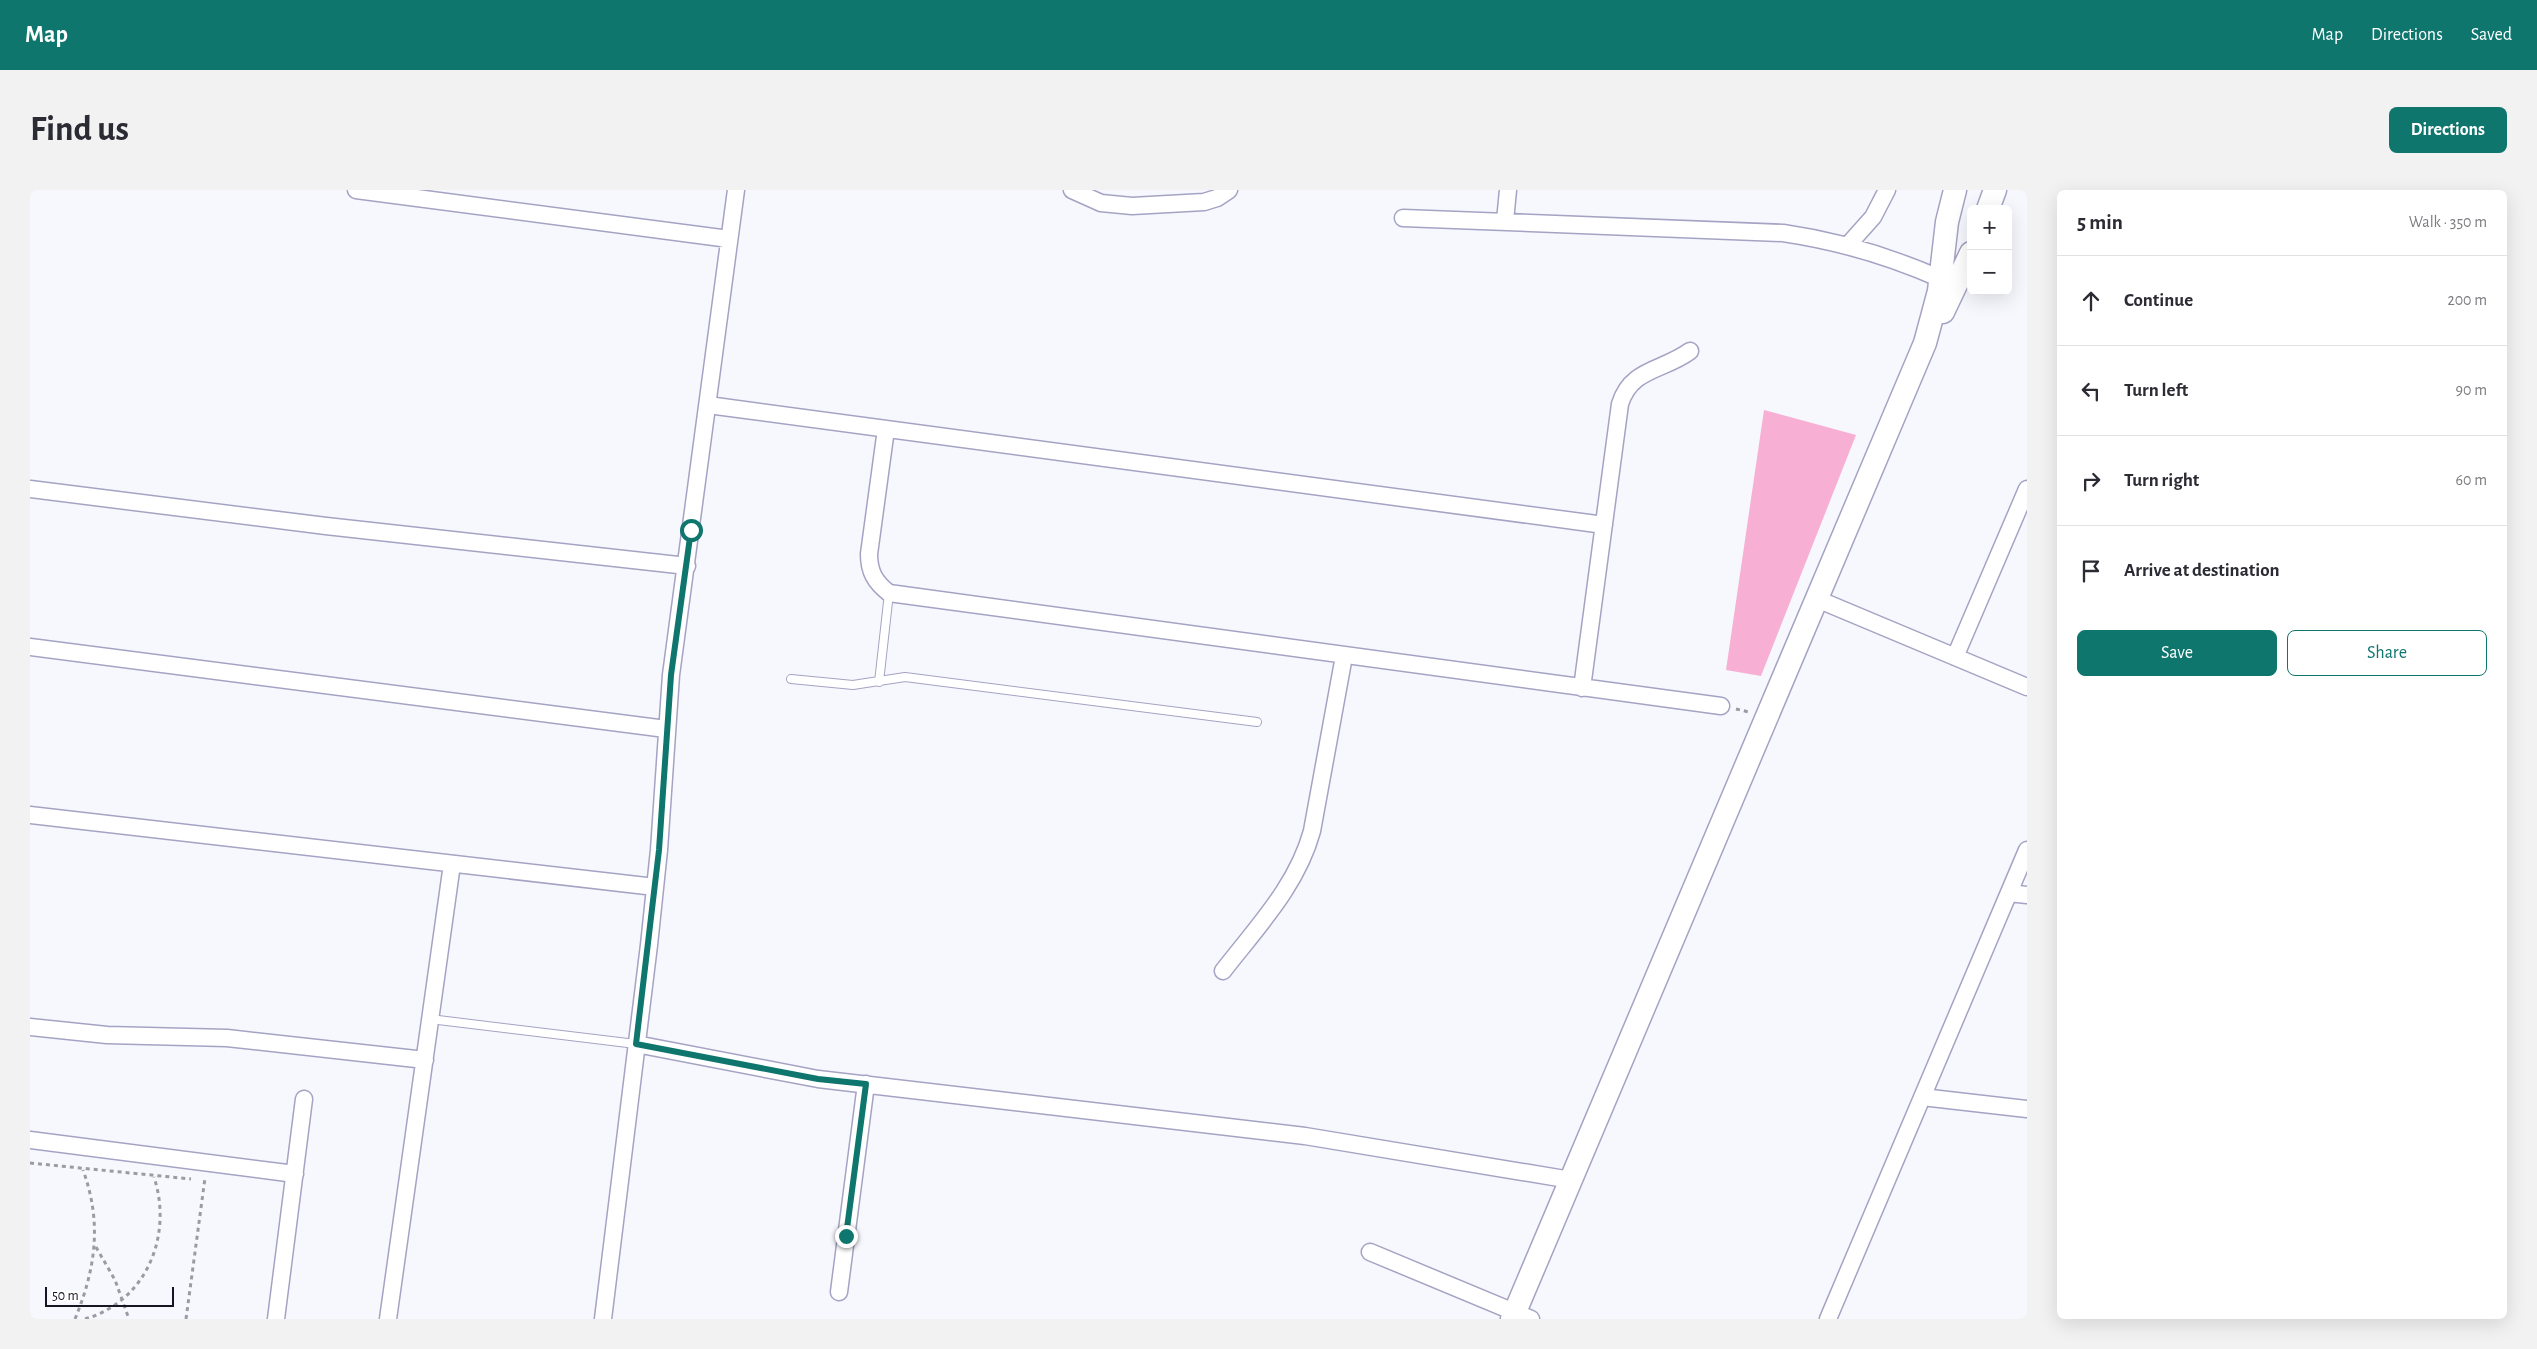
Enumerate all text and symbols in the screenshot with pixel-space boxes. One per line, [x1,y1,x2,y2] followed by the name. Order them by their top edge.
[25,23,68,47] text: Map
[2312,26,2343,44] text: Map
[2371,26,2443,44] text: Directions
[2471,26,2512,44] text: Saved
[2389,107,2507,153] button: Directions
[30,112,129,147] text: Find us
[1967,205,2012,295] map controls
[1967,205,2012,250] button: +
[2077,212,2123,233] text: 5 min
[2409,214,2487,230] text: Walk · 350 m
[1967,250,2012,295] button: −
[2077,287,2105,315] icon: ahead
[2124,291,2193,310] text: Continue
[2447,292,2487,308] text: 200 m
[2077,377,2105,405] icon: left
[2124,381,2188,400] text: Turn left
[2456,382,2487,398] text: 90 m
[2077,467,2105,495] icon: right
[2124,471,2199,490] text: Turn right
[2456,472,2487,488] text: 60 m
[680,519,703,542] route start
[2077,557,2105,585] icon: arrive
[2124,561,2280,580] text: Arrive at destination
[2077,630,2277,676] button: Save
[2287,630,2487,676] button: Share
[835,1225,858,1248] route end
[45,1284,174,1307] scale bar
[52,1289,79,1303] text: 50 m

